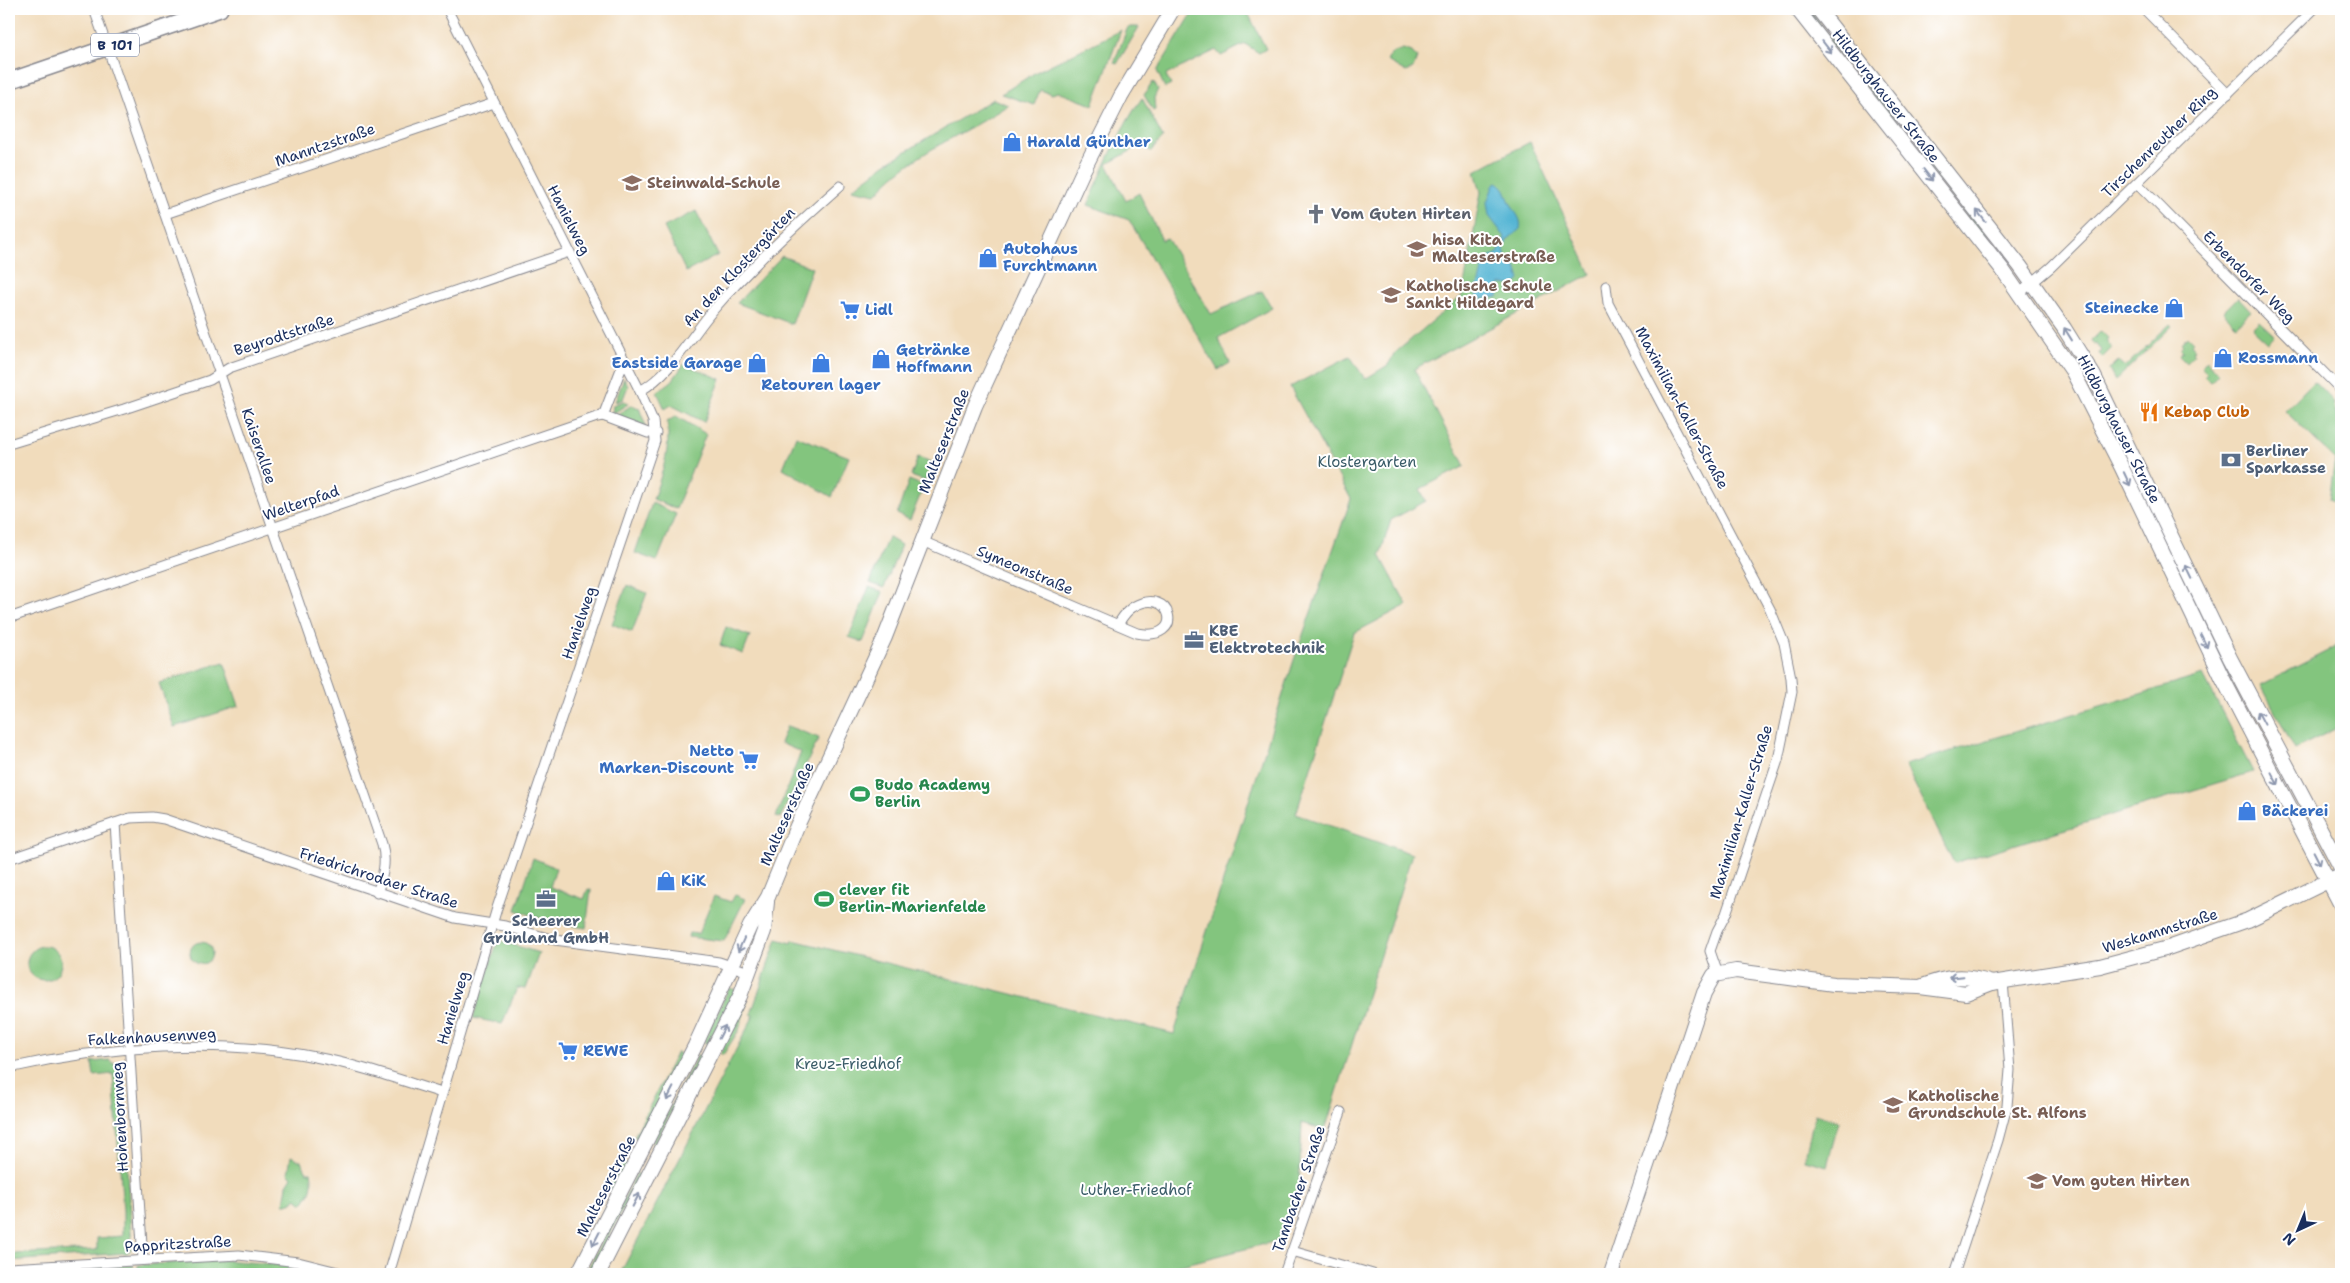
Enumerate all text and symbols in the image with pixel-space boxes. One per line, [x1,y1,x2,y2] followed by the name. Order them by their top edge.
[1827,25,1945,167] street label: Hildburghauser Straße
[91,34,139,56] road number: B 101
[1822,40,1832,54] one-way arrow
[2097,82,2221,202] street label: Tirschenreuther Ring
[272,119,378,171] street label: Manntzstraße
[1001,131,1023,153] shop icon: Harald Günther
[1027,132,1151,152] place label: Harald Günther
[1922,168,1933,181] one-way arrow
[621,172,643,194] school or university icon: Steinwald-Schule
[647,173,781,193] place label: Steinwald-Schule
[543,182,595,258] street label: Hanielweg
[678,203,800,331] street label: An den Klostergärten
[1305,203,1327,225] church icon: Vom Guten Hirten
[1331,204,1471,224] place label: Vom Guten Hirten
[1975,210,1986,223] one-way arrow
[2198,226,2300,328] street label: Erbendorfer Weg
[1432,230,1555,267] place label: hisa Kita Malteserstraße
[1406,238,1428,260] school or university icon: hisa Kita Malteserstraße
[1003,239,1097,276] place label: Autohaus Furchtmann
[977,247,999,269] shop icon: Autohaus Furchtmann
[1406,276,1552,313] place label: Katholische Schule Sankt Hildegard
[1380,284,1402,306] school or university icon: Katholische Schule Sankt Hildegard
[2163,297,2185,319] shop icon: Steinecke
[2085,298,2159,318] place label: Steinecke
[839,299,861,321] supermarket icon: Lidl
[865,300,893,320] place label: Lidl
[231,309,337,361] street label: Beyrodtstraße
[1631,323,1733,493] street label: Maximilian-Kaller-Straße
[2063,328,2073,342] one-way arrow
[896,340,972,377] place label: Getränke Hoffmann
[2212,347,2234,369] shop icon: Rossmann
[870,348,892,370] shop icon: Getränke Hoffmann
[2238,348,2318,368] place label: Rossmann
[2073,351,2165,507] street label: Hildburghauser Straße
[746,352,768,374] shop icon: Eastside Garage
[810,352,832,374] shop icon: Retouren lager
[611,353,742,373] place label: Eastside Garage
[761,375,881,395] place label: Retouren lager
[914,386,974,496] street label: Malteserstraße
[2138,401,2160,423] restaurant icon: Kebap Club
[2164,402,2250,422] place label: Kebap Club
[237,405,281,487] street label: Kaiserallee
[2246,441,2326,478] place label: Berliner Sparkasse
[2220,449,2242,471] bank icon: Berliner Sparkasse
[1317,452,1417,472] park label: Klostergarten
[2123,471,2133,486] one-way arrow
[260,480,342,525] street label: Welterpfad
[974,541,1076,599] street label: Symeonstraße
[2184,565,2193,580] one-way arrow
[557,584,601,662] street label: Hanielweg
[1209,621,1325,658] place label: KBE Elektrotechnik
[1183,629,1205,651] office icon: KBE Elektrotechnik
[2199,634,2209,649] one-way arrow
[2256,710,2266,725] one-way arrow
[1705,722,1777,902] street label: Maximilian-Kaller-Straße
[599,741,734,778] place label: Netto Marken-Discount
[738,749,760,771] supermarket icon: Netto Marken-Discount
[755,759,819,869] street label: Malteserstraße
[2271,771,2280,786] one-way arrow
[875,775,990,812] place label: Budo Academy Berlin
[849,783,871,805] sports icon: Budo Academy Berlin
[2236,800,2258,822] shop icon: Bäckerei
[2262,801,2328,821] place label: Bäckerei
[297,843,461,913] street label: Friedrichrodaer Straße
[2313,850,2322,865] one-way arrow
[655,870,677,892] shop icon: KiK
[681,871,707,891] place label: KiK
[839,880,986,917] place label: clever fit Berlin-Marienfelde
[535,888,557,910] office icon: Scheerer Grünland GmbH
[813,888,835,910] sports icon: clever fit Berlin-Marienfelde
[2100,904,2220,958] street label: Weskammstraße
[483,911,609,948] place label: Scheerer Grünland GmbH
[736,937,745,952] one-way arrow
[432,969,474,1047] street label: Hanielweg
[1948,972,1964,982] one-way arrow
[87,1024,217,1050] street label: Falkenhausenweg
[717,1024,727,1039] one-way arrow
[557,1040,579,1062] supermarket icon: REWE
[583,1041,628,1061] place label: REWE
[795,1054,902,1074] park label: Kreuz-Friedhof
[107,1061,133,1173] street label: Hohenbornweg
[1908,1086,2087,1123] place label: Katholische Grundschule St. Alfons
[665,1087,675,1102] one-way arrow
[1882,1094,1904,1116] school or university icon: Katholische Grundschule St. Alfons
[1268,1123,1330,1255] street label: Tambacher Straße
[572,1132,640,1240] street label: Malteserstraße
[2026,1170,2048,1192] school or university icon: Vom guten Hirten
[2052,1171,2190,1191] place label: Vom guten Hirten
[1080,1180,1192,1200] park label: Luther-Friedhof
[631,1192,641,1207] one-way arrow
[2272,1206,2322,1256] north arrow
[2279,1229,2299,1250] text: N
[124,1231,232,1257] street label: Pappritzstraße
[591,1231,600,1246] one-way arrow

